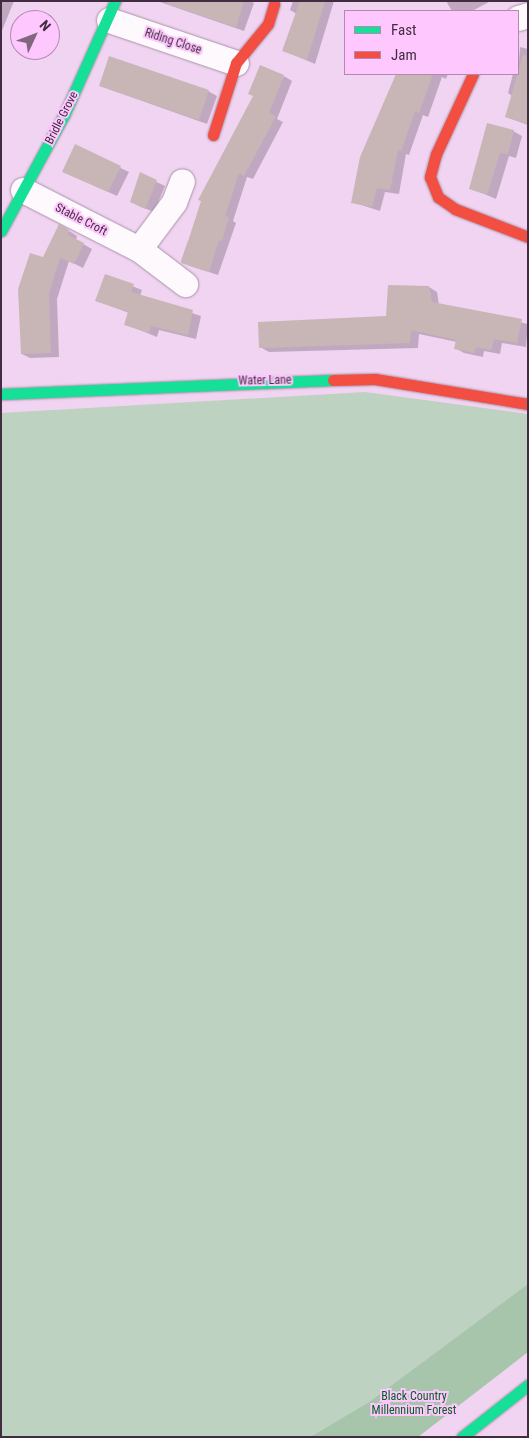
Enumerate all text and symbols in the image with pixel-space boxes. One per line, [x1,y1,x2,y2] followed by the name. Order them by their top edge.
[10,10,60,60] north arrow
[344,10,519,75] legend
[36,17,54,34] text: N
[391,21,416,39] text: Fast
[143,26,203,58] street label: Riding Close
[391,46,417,64] text: Jam
[43,89,81,147] street label: Bridle Grove
[53,201,109,239] street label: Stable Croft
[238,373,292,389] street label: Water Lane
[372,1390,456,1418] park label: Black Country Millennium Forest

